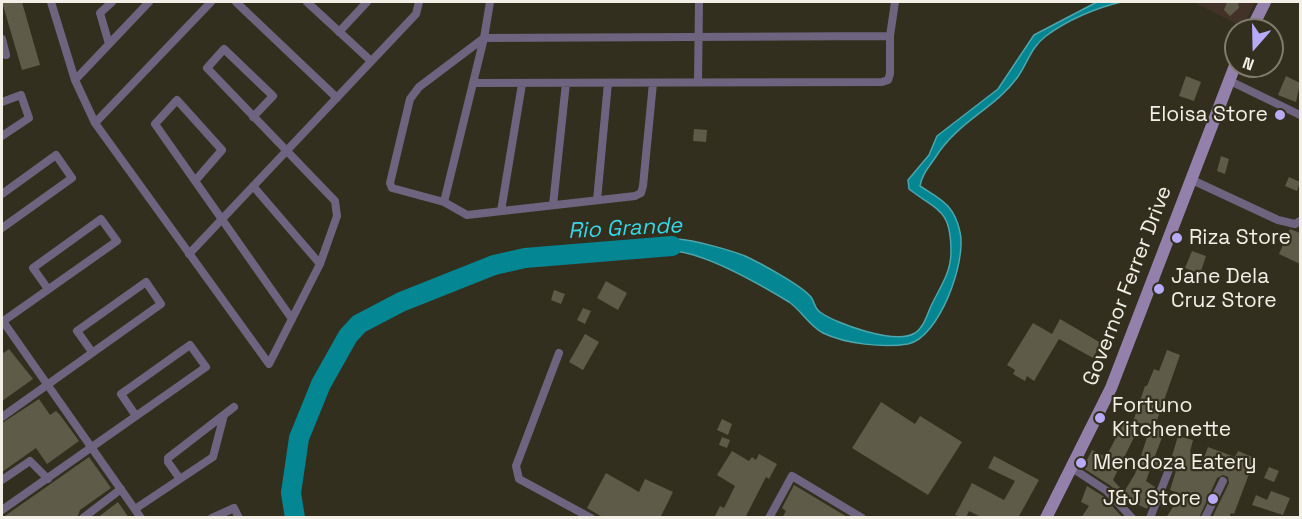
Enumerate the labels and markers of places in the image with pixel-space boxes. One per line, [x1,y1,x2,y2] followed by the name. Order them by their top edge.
[1149,102,1268,128] place label: Eloisa Store
[1273,108,1287,122] marker: Eloisa Store
[1189,225,1291,251] place label: Riza Store
[1170,231,1184,245] marker: Riza Store
[1171,264,1277,314] place label: Jane Dela Cruz Store
[1152,282,1166,296] marker: Jane Dela Cruz Store
[1112,393,1231,443] place label: Fortuno Kitchenette
[1093,411,1107,425] marker: Fortuno Kitchenette
[1093,450,1257,476] place label: Mendoza Eatery
[1074,456,1088,470] marker: Mendoza Eatery
[1103,486,1201,512] place label: J&J Store
[1206,492,1220,506] marker: J&J Store

